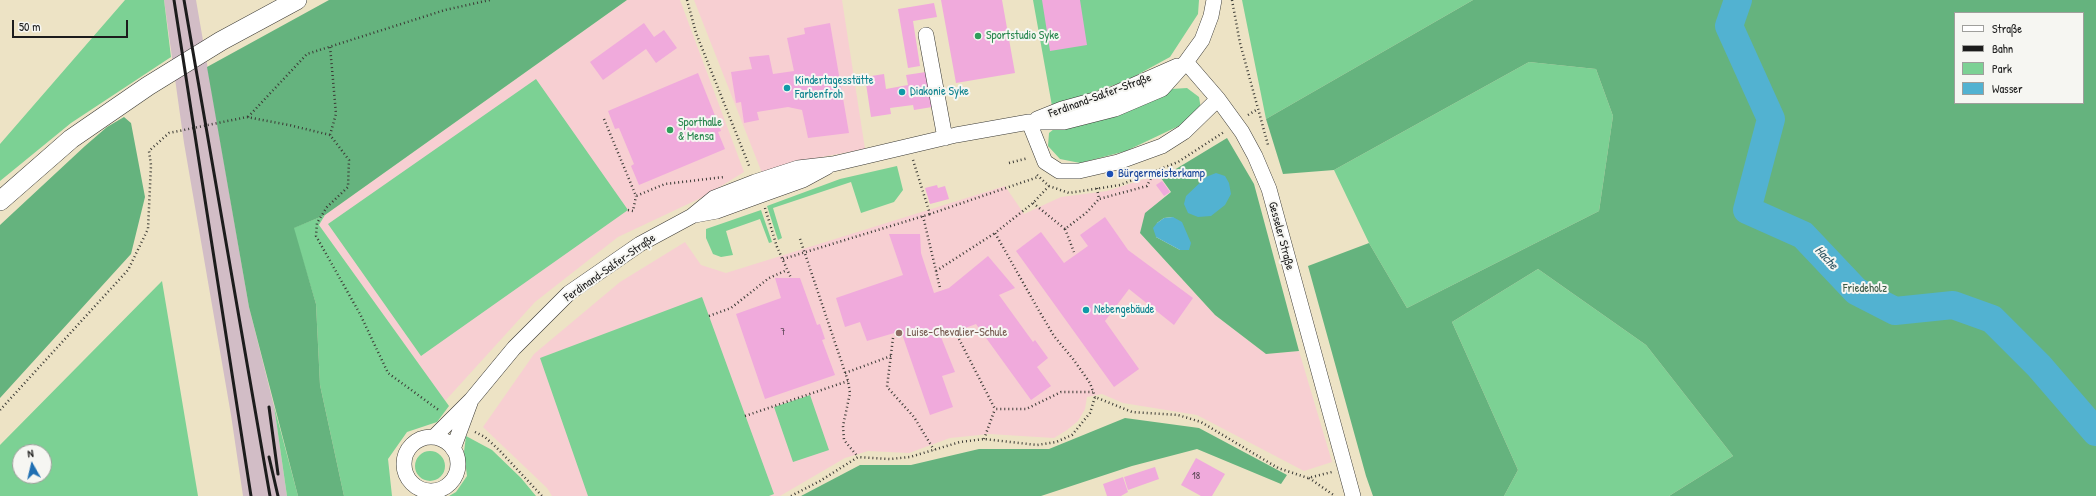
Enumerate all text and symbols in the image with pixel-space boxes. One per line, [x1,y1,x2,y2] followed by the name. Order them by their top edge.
[14,12,130,38] scale bar
[1954,12,2084,104] legend
[19,18,40,35] text: 50 m
[1992,20,2022,37] text: Straße
[986,29,1059,43] place label: Sportstudio Syke
[973,31,983,41] marker: Sportstudio Syke
[1992,40,2013,57] text: Bahn
[1992,60,2012,77] text: Park
[1047,71,1153,121] street label: Ferdinand-Salfer-Straße
[795,74,874,102] place label: Kindertagesstätte Farbenfroh
[1992,80,2023,97] text: Wasser
[782,83,792,93] marker: Kindertagesstätte Farbenfroh
[910,85,969,99] place label: Diakonie Syke
[897,87,907,97] marker: Diakonie Syke
[678,116,722,144] place label: Sporthalle & Mensa
[665,125,675,135] marker: Sporthalle & Mensa
[1118,167,1205,181] place label: Bürgermeisterkamp
[1105,169,1115,179] marker: Bürgermeisterkamp
[1265,200,1297,272] street label: Gesseler Straße
[561,231,659,305] street label: Ferdinand-Salfer-Straße
[1811,243,1841,273] water label: Hache
[1843,282,1887,296] park label: Friedeholz
[1094,303,1154,317] place label: Nebengebäude
[1081,305,1091,315] marker: Nebengebäude
[781,326,785,338] house number: 7
[907,326,1007,340] place label: Luise-Chevalier-Schule
[894,328,904,338] marker: Luise-Chevalier-Schule
[12,444,52,484] north arrow
[27,446,34,460] text: N
[1192,470,1200,482] house number: 18

